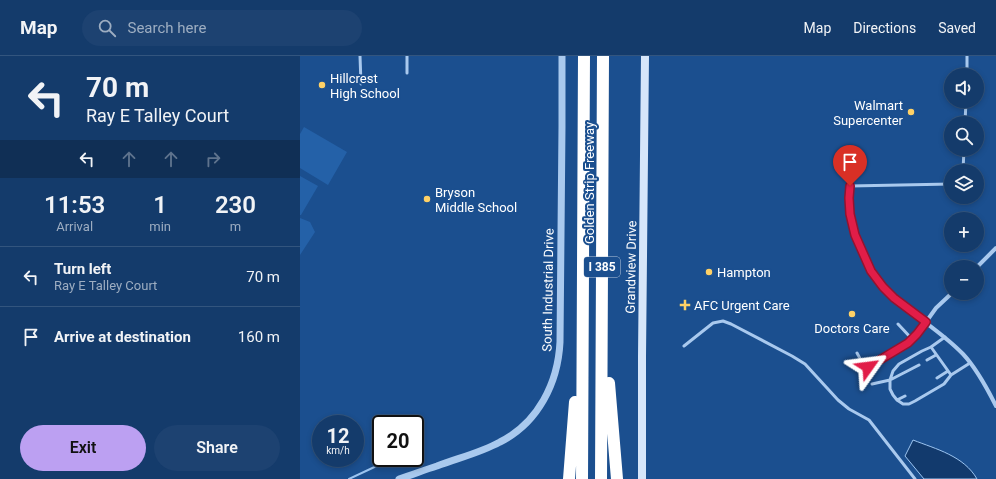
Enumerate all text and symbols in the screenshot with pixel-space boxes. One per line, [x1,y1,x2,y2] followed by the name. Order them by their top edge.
[82,10,362,46] search box
[20,16,58,39] text: Map
[96,17,118,39] icon: search
[128,19,206,37] text: Search here
[804,20,831,36] text: Map
[853,20,916,36] text: Directions
[938,20,976,36] text: Saved
[944,68,984,300] map controls
[944,68,984,108] button: sound
[86,71,149,104] text: 70 m
[330,71,400,101] place label: Hillcrest High School
[20,72,72,124] icon: left
[317,80,327,90] marker: Hillcrest High School
[833,98,904,128] place label: Walmart Supercenter
[86,105,229,126] text: Ray E Talley Court
[906,107,916,117] marker: Walmart Supercenter
[944,116,984,156] button: search
[582,122,597,244] street label: Golden Strip Freeway
[833,145,867,186] pin
[76,148,98,170] icon: left
[118,148,140,170] icon: ahead
[160,148,182,170] icon: ahead
[202,148,224,170] icon: right
[839,151,861,173] icon: arrive
[944,164,984,204] button: layers
[435,185,517,215] place label: Bryson Middle School
[44,191,105,219] text: 11:53
[153,191,167,219] text: 1
[215,191,256,219] text: 230
[422,194,432,204] marker: Bryson Middle School
[944,212,984,252] button: +
[56,219,93,234] text: Arrival
[149,219,171,234] text: min
[230,219,241,234] text: m
[623,220,639,314] street label: Grandview Drive
[539,228,557,352] street label: South Industrial Drive
[584,257,620,277] road number: I 385
[54,260,111,278] text: Turn left
[944,260,984,300] button: −
[717,265,771,280] place label: Hampton
[20,266,42,288] icon: left
[704,267,714,277] marker: Hampton
[246,268,280,286] text: 70 m
[54,278,157,293] text: Ray E Talley Court
[694,298,790,313] place label: AFC Urgent Care
[679,299,691,311] marker: AFC Urgent Care
[847,309,857,319] marker: Doctors Care
[814,321,890,336] place label: Doctors Care
[20,326,42,348] icon: arrive
[54,328,191,346] text: Arrive at destination
[238,328,280,346] text: 160 m
[847,346,889,388] position arrow
[372,415,424,467] speed limit sign: 20
[327,424,349,448] text: 12
[20,425,146,471] button: Exit
[154,425,280,471] button: Share
[326,445,350,456] text: km/h

